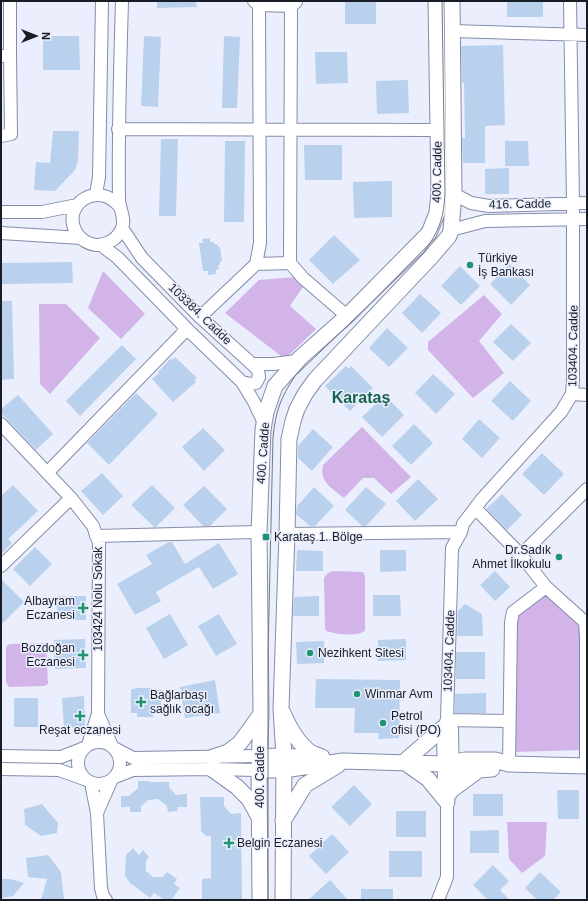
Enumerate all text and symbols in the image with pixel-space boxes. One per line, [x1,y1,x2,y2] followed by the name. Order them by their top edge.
[16,16,56,56] north arrow
[40,32,52,40] text: N
[429,141,445,203] street label: 400. Cadde
[489,196,551,212] street label: 416. Cadde
[478,251,534,279] place label: Türkiye İş Bankası
[465,260,475,270] marker: Türkiye İş Bankası
[166,280,235,348] street label: 103384. Cadde
[565,305,581,387] street label: 103404. Cadde
[332,389,390,406] district label: Karataş
[254,421,272,484] street label: 400. Cadde
[274,530,363,544] place label: Karataş 1. Bölge
[261,532,271,542] marker: Karataş 1. Bölge
[472,543,552,571] place label: Dr.Sadık Ahmet İlkokulu
[91,546,105,651] street label: 103424 Nolu Sokak
[554,552,564,562] marker: Dr.Sadık Ahmet İlkokulu
[24,594,75,622] place label: Albayram Eczanesi
[78,603,88,613] marker: Albayram Eczanesi
[441,609,457,692] street label: 103404. Cadde
[21,641,75,669] place label: Bozdoğan Eczanesi
[318,646,404,660] place label: Nezihkent Sitesi
[305,648,315,658] marker: Nezihkent Sitesi
[78,650,88,660] marker: Bozdoğan Eczanesi
[365,687,433,701] place label: Winmar Avm
[150,688,214,716] place label: Bağlarbaşı sağlık ocağı
[352,689,362,699] marker: Winmar Avm
[135,696,147,708] marker: Bağlarbaşı sağlık ocağı
[391,709,441,737] place label: Petrol ofisi (PO)
[75,711,85,721] marker: Reşat eczanesi
[378,718,388,728] marker: Petrol ofisi (PO)
[39,723,121,737] place label: Reşat eczanesi
[253,746,267,808] street label: 400. Cadde
[237,836,322,850] place label: Belgin Eczanesi
[224,838,234,848] marker: Belgin Eczanesi

